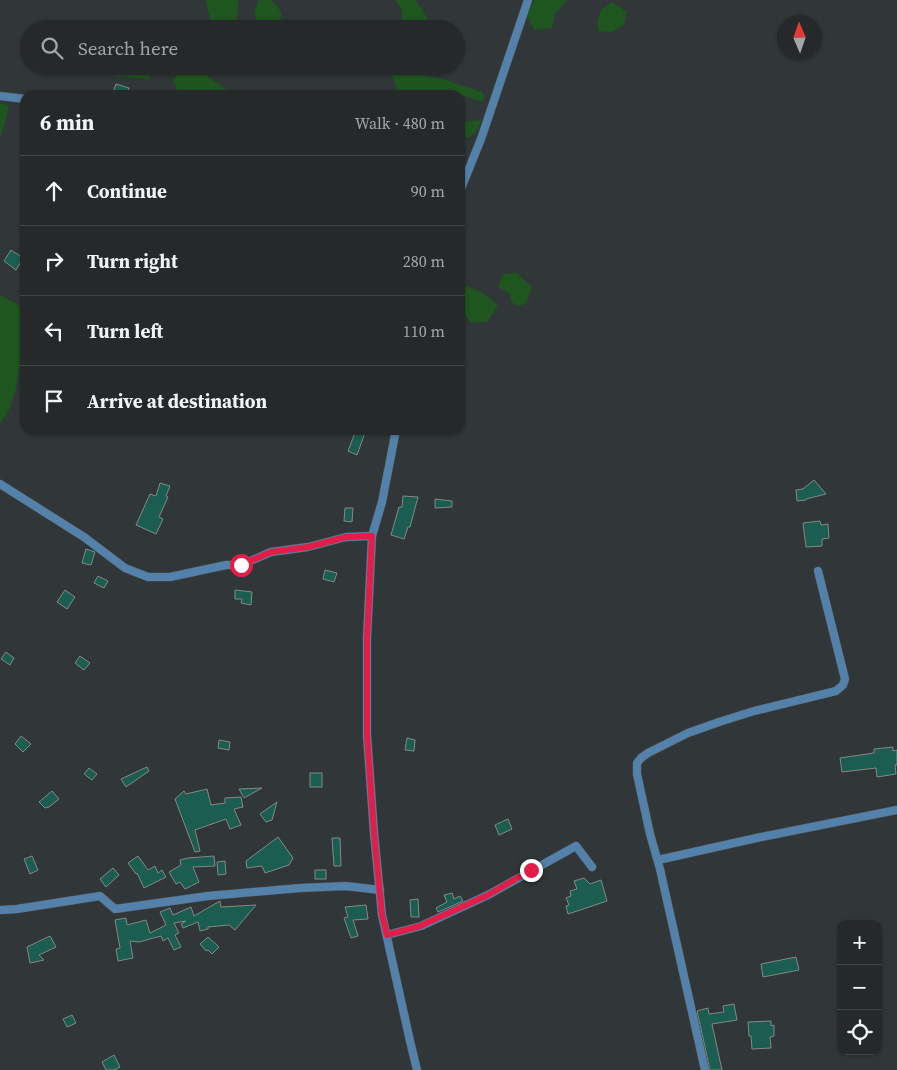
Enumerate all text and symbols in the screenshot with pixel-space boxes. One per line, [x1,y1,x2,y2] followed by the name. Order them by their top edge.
[777,15,822,60] north arrow
[20,20,465,75] search box
[38,34,66,62] icon: search
[78,35,178,61] text: Search here
[40,108,95,137] text: 6 min
[355,112,445,134] text: Walk · 480 m
[40,177,68,205] icon: ahead
[87,178,167,204] text: Continue
[411,180,445,202] text: 90 m
[40,247,68,275] icon: right
[87,248,178,274] text: Turn right
[403,250,445,272] text: 280 m
[40,317,68,345] icon: left
[87,318,163,344] text: Turn left
[403,320,445,342] text: 110 m
[40,387,68,415] icon: arrive
[87,388,267,414] text: Arrive at destination
[230,554,253,577] route start
[520,859,543,882] route end
[837,920,882,1055] map controls
[837,920,882,965] button: +
[837,965,882,1010] button: −
[837,1010,882,1055] button: locate

